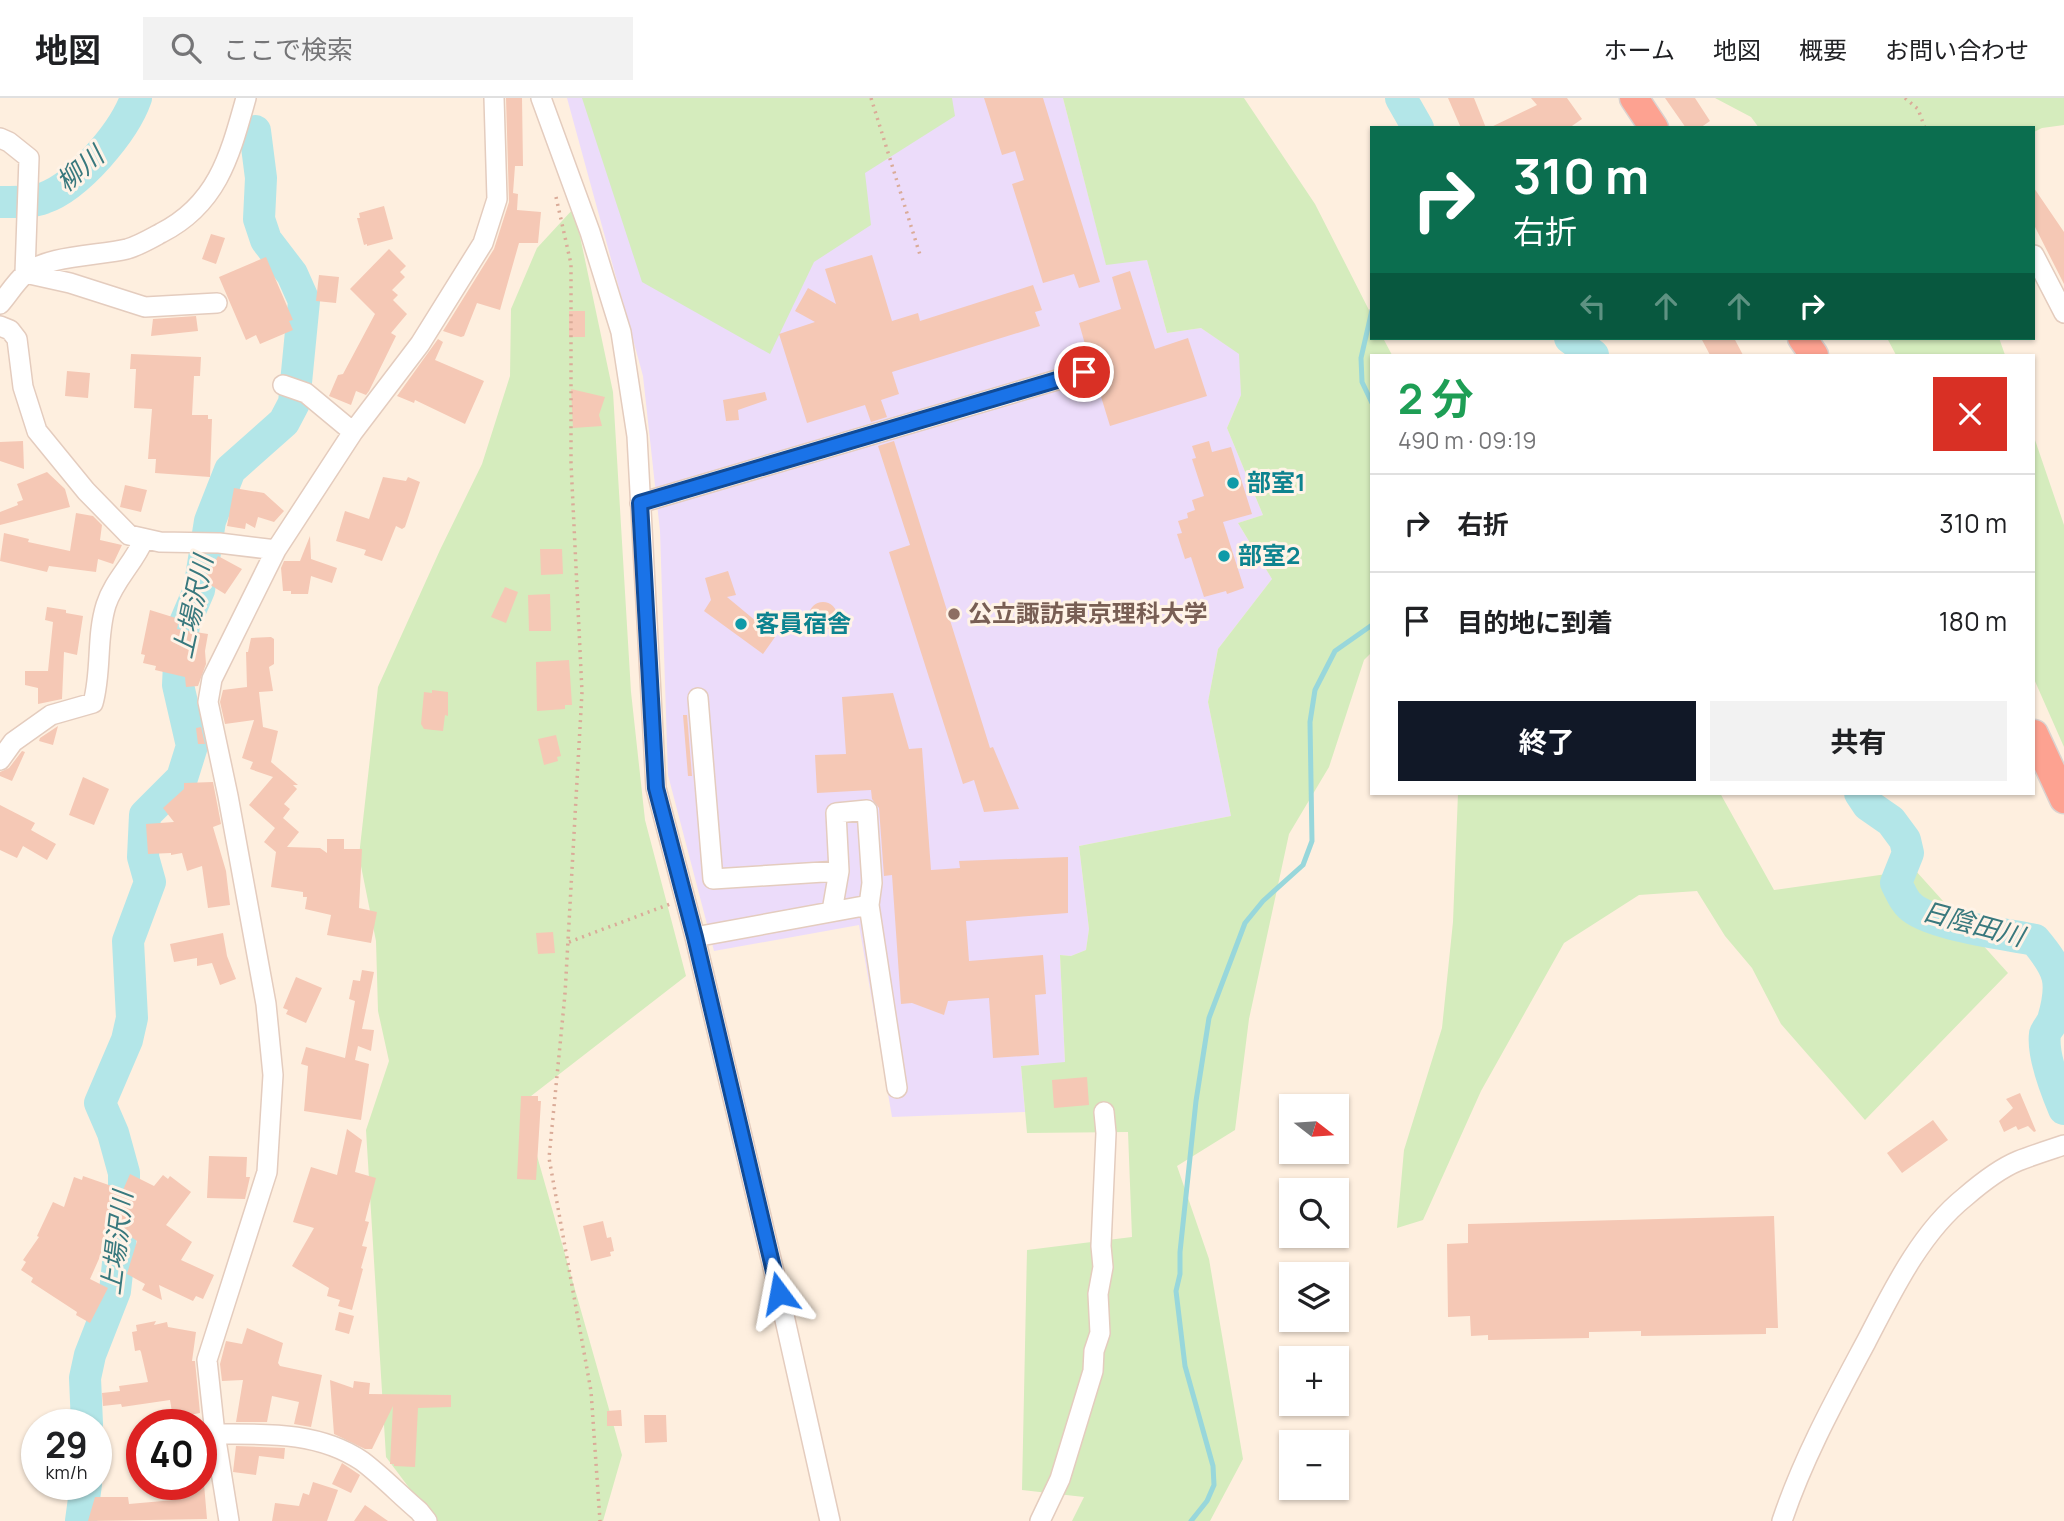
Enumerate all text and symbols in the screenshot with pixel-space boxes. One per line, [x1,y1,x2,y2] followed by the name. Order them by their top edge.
[143,17,633,80] search box
[35,27,101,72] text: 地図
[167,29,205,67] icon: search
[223,31,353,67] text: ここで検索
[1604,33,1675,66] text: ホーム
[1713,33,1761,66] text: 地図
[1799,33,1847,66] text: 概要
[1885,33,2029,66] text: お問い合わせ
[48,136,113,199] water label: 柳川
[1513,142,1649,209] text: 310 m
[1398,154,1489,245] icon: right
[1513,209,1577,253] text: 右折
[1574,287,1612,325] icon: left
[1647,287,1685,325] icon: ahead
[1720,287,1758,325] icon: ahead
[1793,287,1831,325] icon: right
[1054,342,1114,402] pin
[1065,353,1103,391] icon: arrive
[1398,369,1473,427] text: 2 分
[1933,377,2007,451] button: close
[1398,424,1537,456] text: 490 m · 09:19
[1247,465,1306,498] place label: 部室1
[1225,475,1241,491] marker: 部室1
[1398,504,1436,542] icon: right
[1939,505,2007,541] text: 310 m
[1457,506,1509,542] text: 右折
[1238,538,1300,571] place label: 部室2
[1216,548,1232,564] marker: 部室2
[164,549,221,661] water label: 上場沢川
[968,596,1208,629] place label: 公立諏訪東京理科大学
[1398,602,1436,640] icon: arrive
[1939,603,2007,639] text: 180 m
[1457,604,1613,640] text: 目的地に到着
[755,606,851,639] place label: 客員宿舎
[946,606,962,622] marker: 公立諏訪東京理科大学
[733,616,749,632] marker: 客員宿舎
[1398,701,1696,781] button: 終了
[1710,701,2007,781] button: 共有
[1918,892,2031,955] water label: 日陰田川
[1279,1094,1349,1164] north arrow
[1279,1094,1349,1500] map controls
[1279,1178,1349,1248] button: search
[92,1186,141,1297] water label: 上場沢川
[742,1256,816,1330] position arrow
[1279,1262,1349,1332] button: layers
[1279,1346,1349,1416] button: +
[126,1409,217,1500] speed limit sign: 40
[45,1421,88,1469] text: 29
[1279,1430,1349,1500] button: −
[46,1460,87,1484] text: km/h

